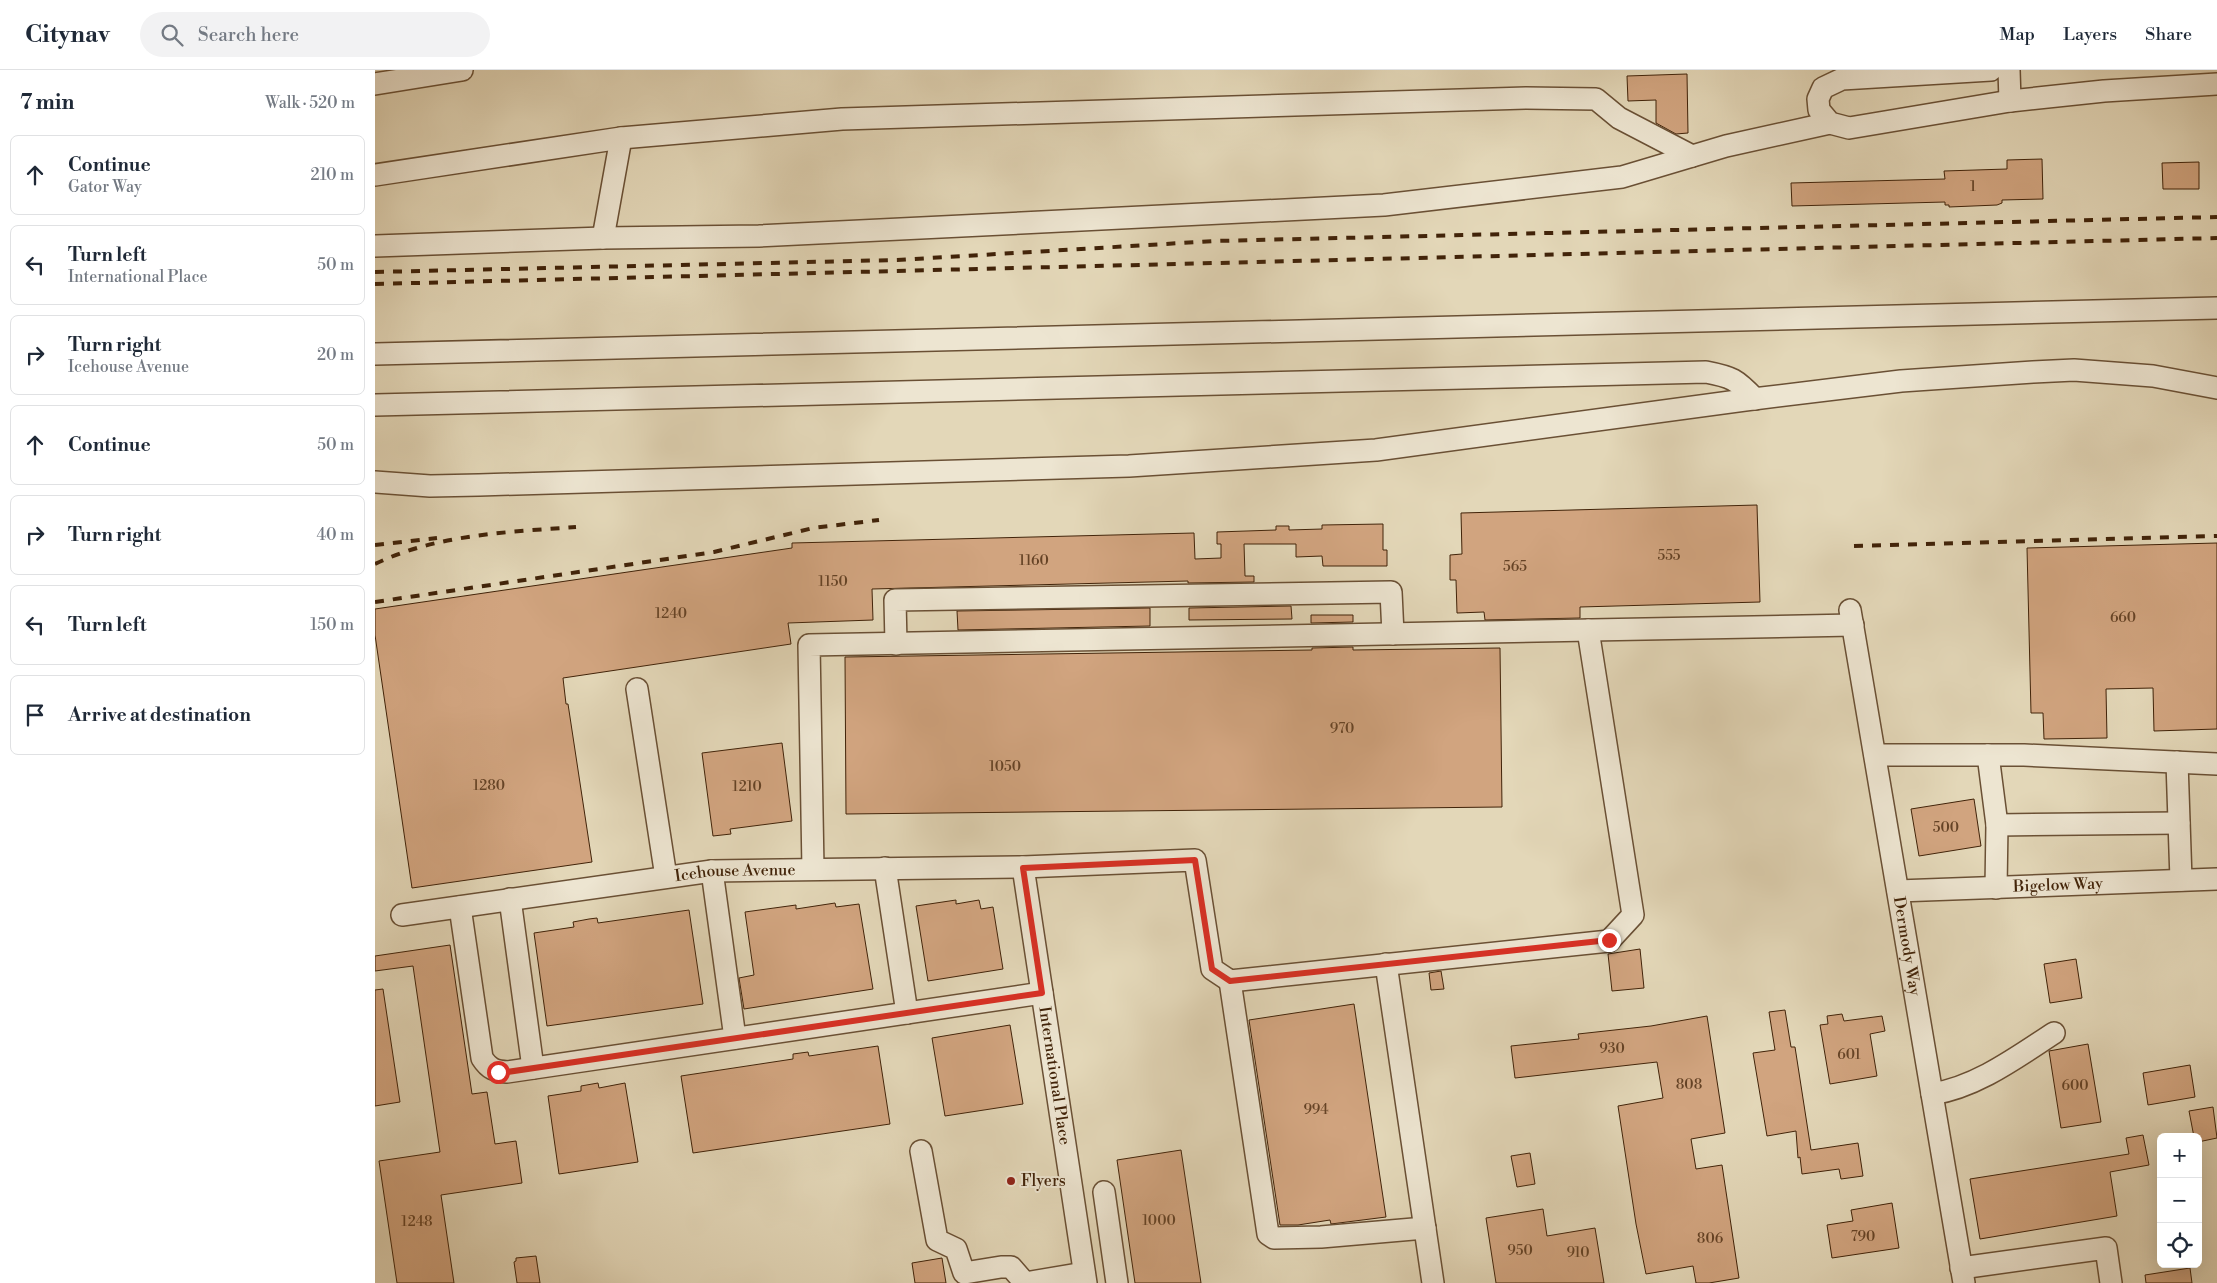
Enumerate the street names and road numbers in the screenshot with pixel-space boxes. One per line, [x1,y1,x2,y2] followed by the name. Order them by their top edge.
[673,860,796,886] street label: Icehouse Avenue
[2012,873,2103,897] street label: Bigelow Way
[1889,895,1925,998] street label: Dermody Way
[1034,1005,1075,1146] street label: International Place

